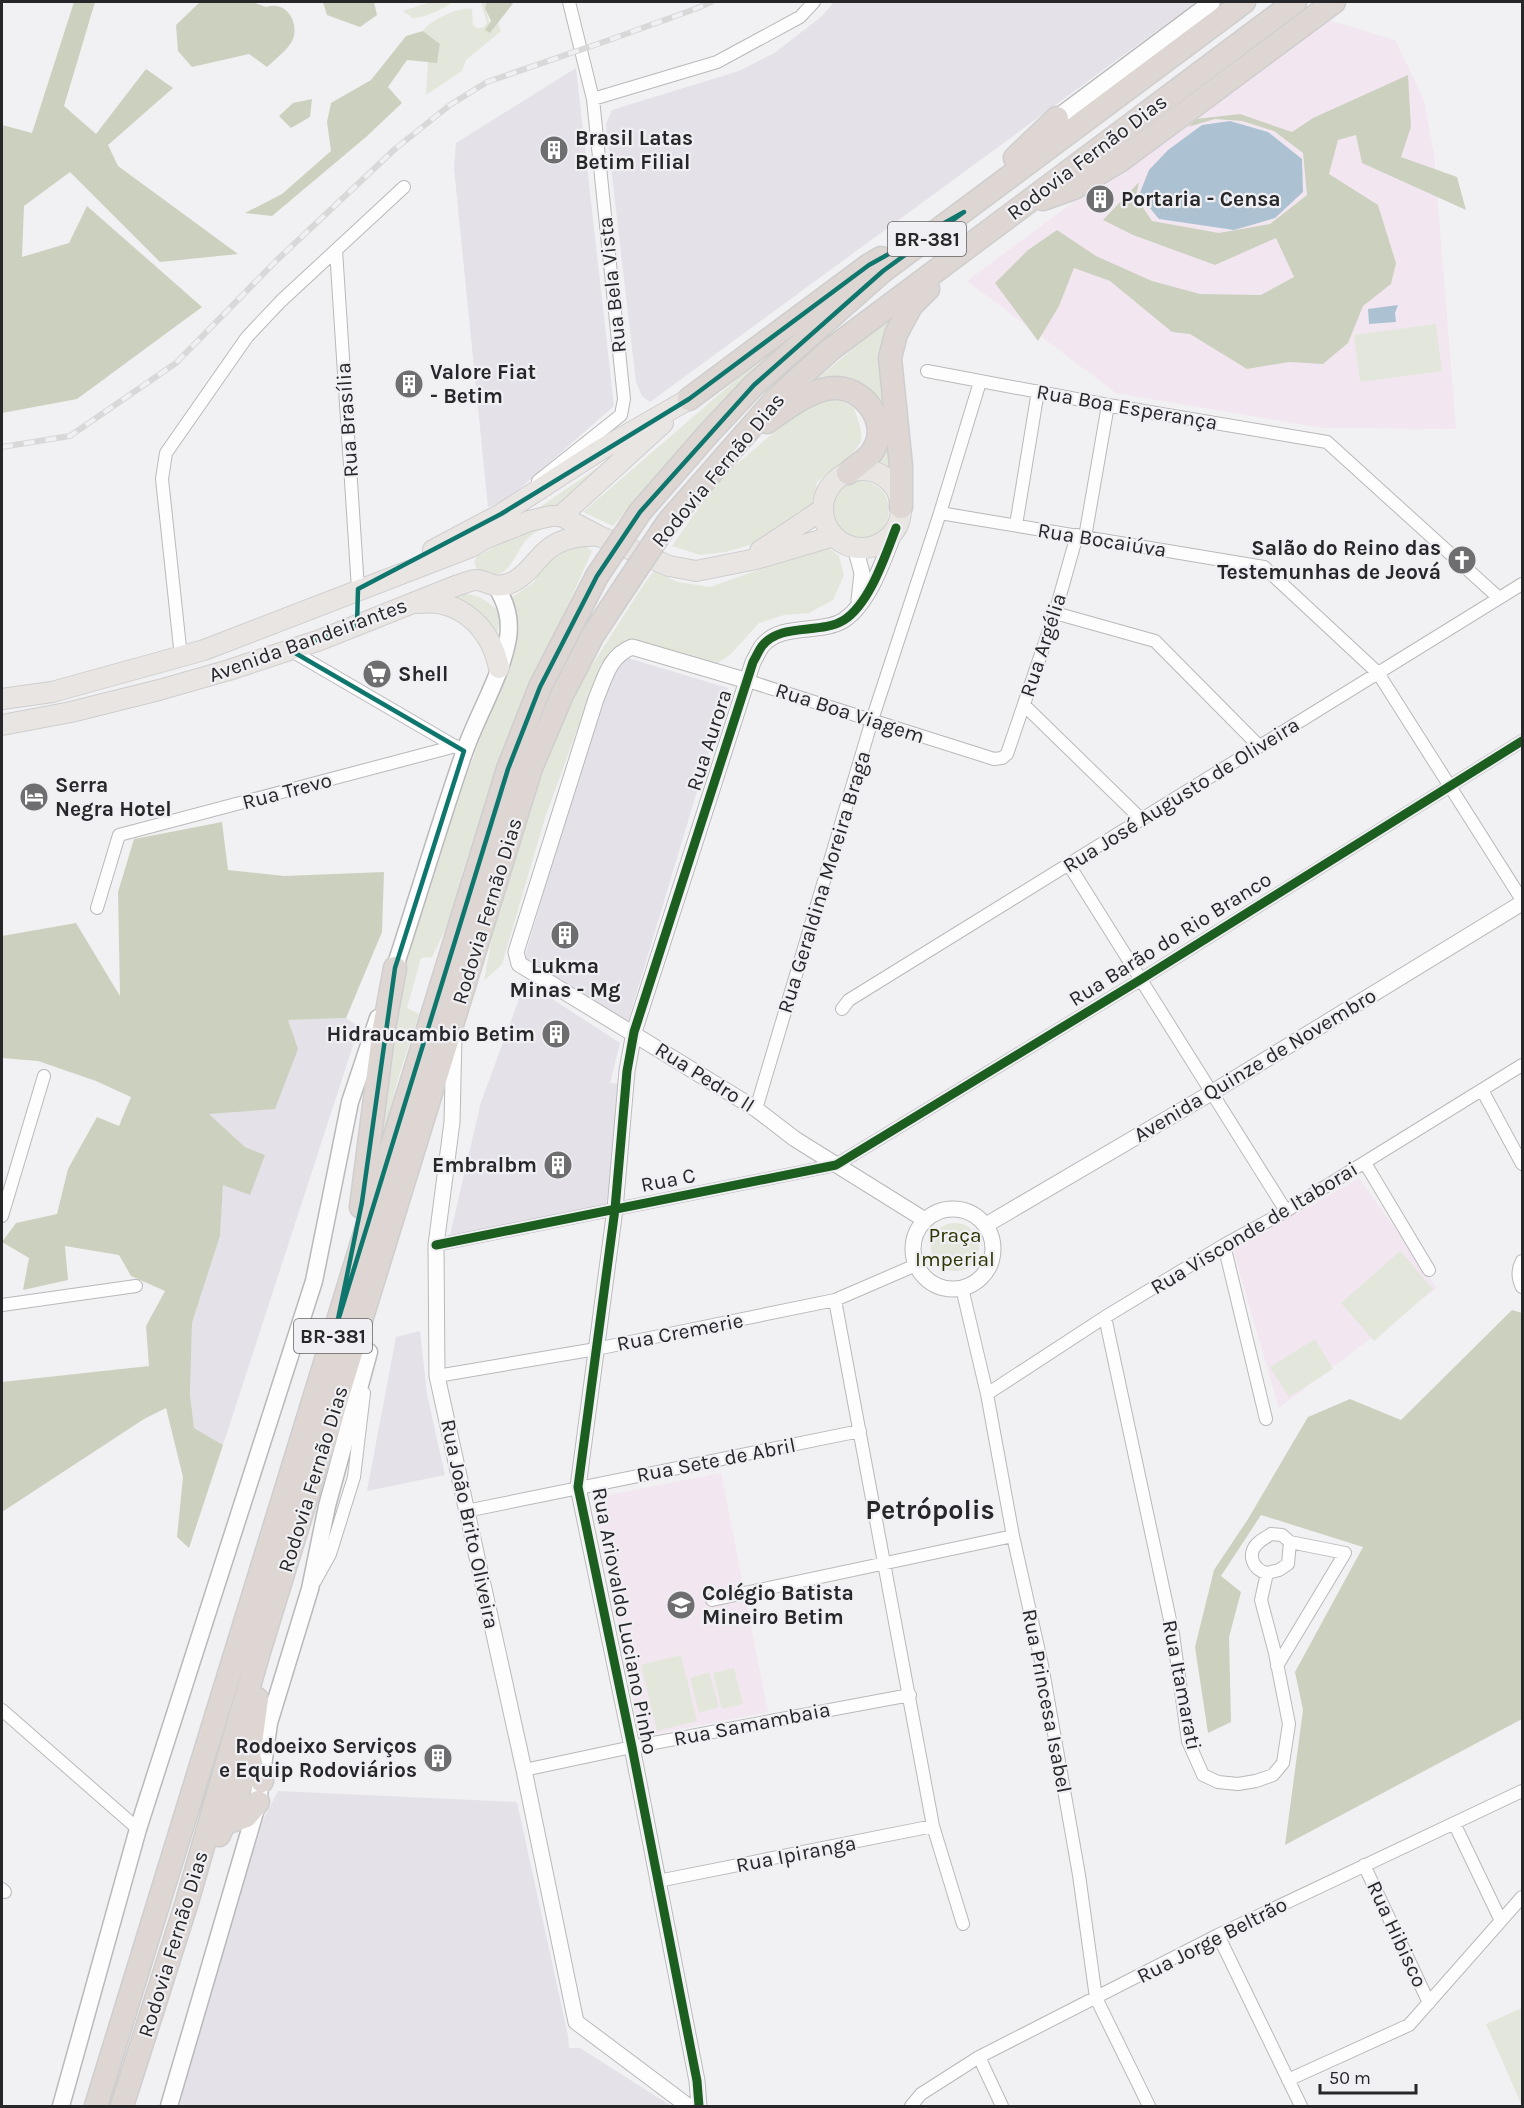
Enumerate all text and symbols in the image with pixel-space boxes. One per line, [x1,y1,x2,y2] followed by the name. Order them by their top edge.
[1002,89,1172,225] street label: Rodovia Fernão Dias
[575,126,693,174] place label: Brasil Latas Betim Filial
[538,134,570,166] building icon: Brasil Latas Betim Filial
[1084,183,1116,215] building icon: Portaria - Censa
[1121,187,1281,211] place label: Portaria - Censa
[593,216,631,354] street label: Rua Bela Vista
[888,222,966,256] road number: BR-381
[430,360,536,408] place label: Valore Fiat - Betim
[331,362,363,478] street label: Rua Brasília
[393,368,425,400] building icon: Valore Fiat - Betim
[1035,379,1219,435] street label: Rua Boa Esperança
[647,388,789,552] street label: Rodovia Fernão Dias
[1036,518,1168,562] street label: Rua Bocaiúva
[1217,536,1441,584] place label: Salão do Reino das Testemunhas de Jeová
[1446,544,1478,576] church icon: Salão do Reino das Testemunhas de Jeová
[1015,590,1071,700] street label: Rua Argélia
[206,593,410,687] street label: Avenida Bandeirantes
[361,658,393,690] supermarket icon: Shell
[398,662,448,686] place label: Shell
[773,678,927,748] street label: Rua Boa Viagem
[681,686,737,794] street label: Rua Aurora
[1058,712,1304,878] street label: Rua José Augusto de Oliveira
[773,748,875,1016] street label: Rua Geraldina Moreira Braga
[240,768,334,814] street label: Rua Trevo
[55,773,172,821] place label: Serra Negra Hotel
[18,781,50,813] hotel icon: Serra Negra Hotel
[447,815,527,1007] street label: Rodovia Fernão Dias
[1064,867,1276,1011] street label: Rua Barão do Rio Branco
[549,919,581,951] building icon: Lukma Minas - Mg
[510,954,620,1002] place label: Lukma Minas - Mg
[1129,983,1381,1147] street label: Avenida Quinze de Novembro
[540,1018,572,1050] building icon: Hidraucambio Betim
[327,1022,535,1046] place label: Hidraucambio Betim
[651,1037,759,1117] street label: Rua Pedro II
[542,1149,574,1181] building icon: Embralbm
[432,1153,537,1177] place label: Embralbm
[1146,1157,1362,1299] street label: Rua Visconde de Itaborai
[639,1163,697,1197] street label: Rua C
[915,1223,995,1271] park label: Praça Imperial
[615,1308,745,1356] street label: Rua Cremerie
[294,1319,372,1353] road number: BR-381
[273,1383,353,1575] street label: Rodovia Fernão Dias
[436,1417,504,1631] street label: Rua João Brito Oliveira
[634,1433,798,1487] street label: Rua Sete de Abril
[587,1485,663,1757] street label: Rua Ariovaldo Luciano Pinho
[865,1494,995,1526] district label: Petrópolis
[702,1581,854,1629] place label: Colégio Batista Mineiro Betim
[665,1589,697,1621] school or university icon: Colégio Batista Mineiro Betim
[1017,1607,1077,1795] street label: Rua Princesa Isabel
[1158,1618,1206,1752] street label: Rua Itamarati
[672,1697,832,1751] street label: Rua Samambaia
[219,1734,417,1783] place label: Rodoeixo Serviços e Equip Rodoviários
[422,1742,454,1774] building icon: Rodoeixo Serviços e Equip Rodoviários
[734,1831,858,1877] street label: Rua Ipiranga
[133,1848,213,2040] street label: Rodovia Fernão Dias
[1362,1877,1432,1991] street label: Rua Hibisco
[1133,1892,1291,1988] street label: Rua Jorge Beltrão
[1320,2057,1416,2095] scale bar
[1329,2067,1371,2089] text: 50 m

